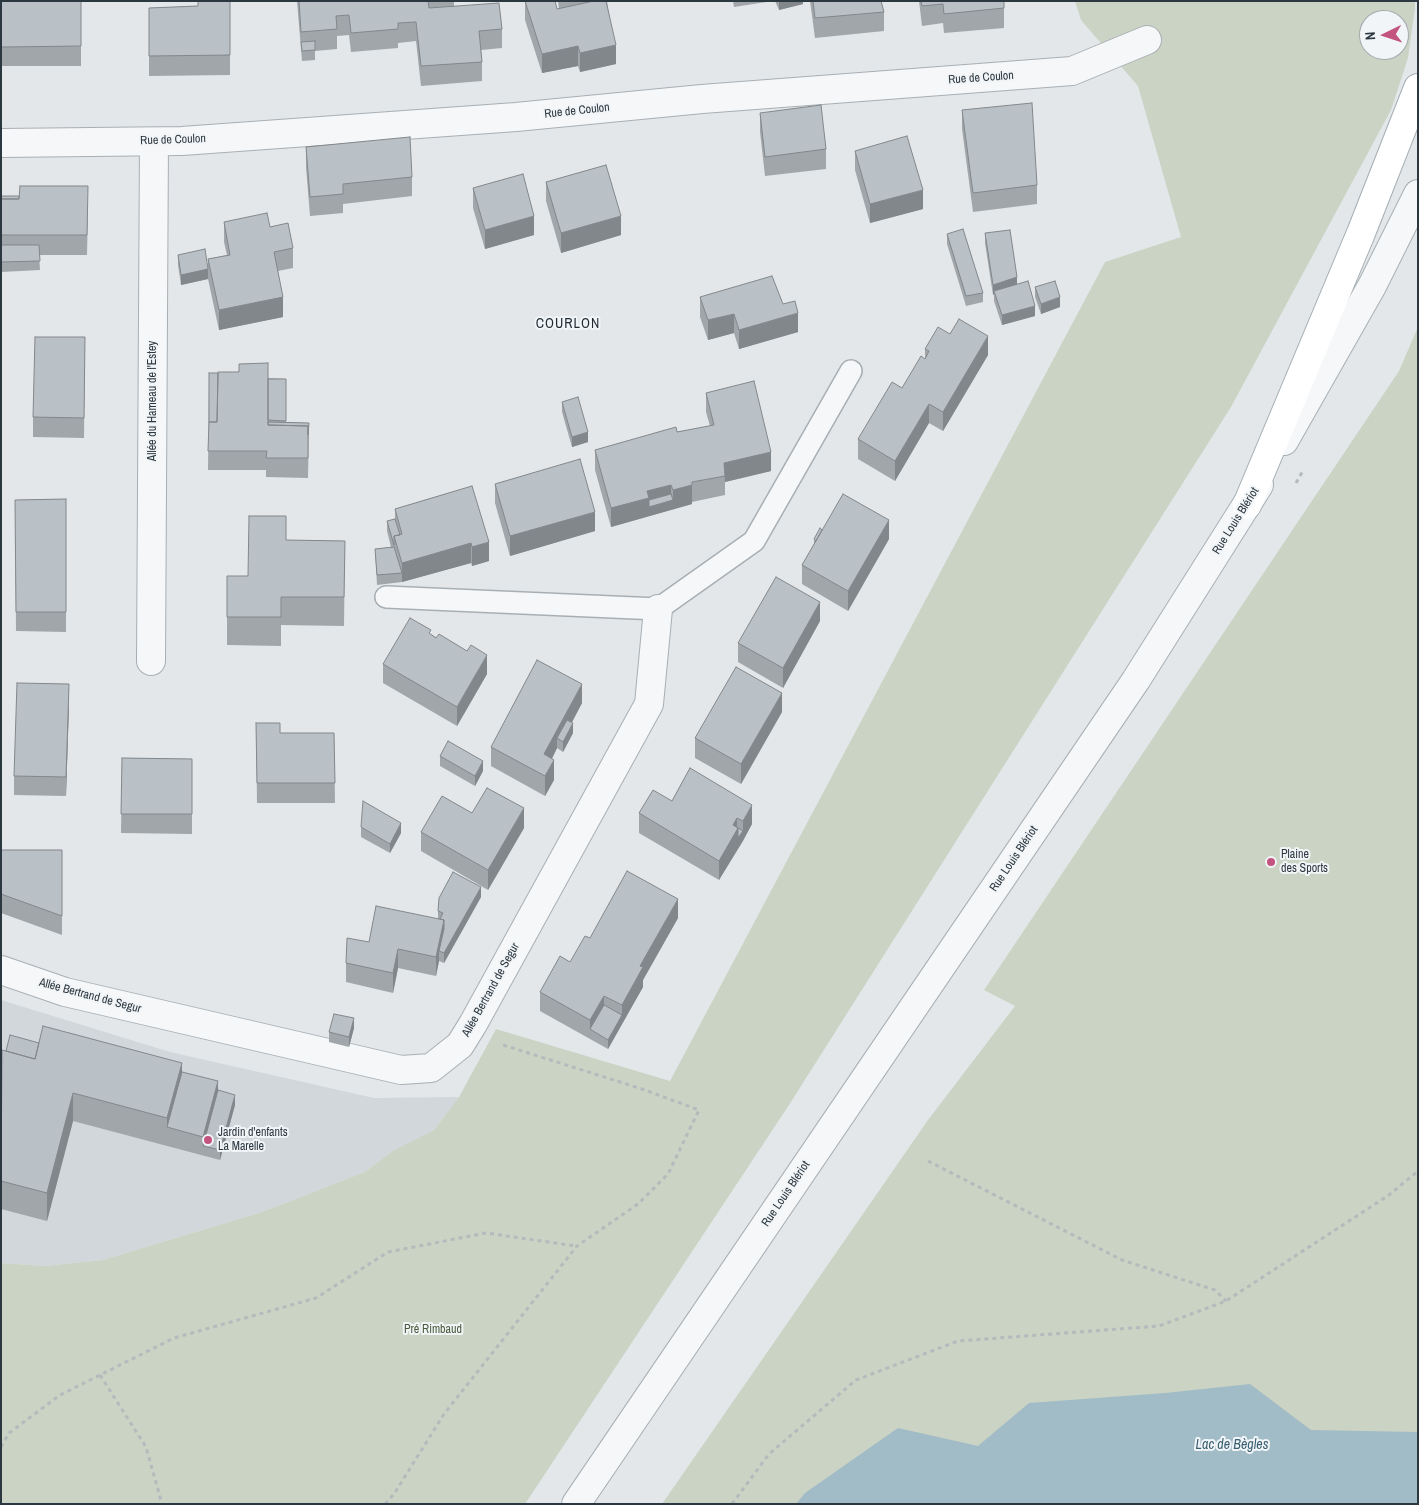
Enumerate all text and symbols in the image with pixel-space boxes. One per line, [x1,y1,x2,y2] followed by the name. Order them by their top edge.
[1359,10,1409,60] north arrow
[1361,31,1379,41] text: N
[948,69,1014,87] street label: Rue de Coulon
[544,100,610,122] street label: Rue de Coulon
[140,132,206,148] street label: Rue de Coulon
[535,316,601,332] district label: COURLON
[146,341,160,461] street label: Allée du Hameau de l'Estey
[1210,485,1262,557] street label: Rue Louis Blériot
[987,823,1041,895] street label: Rue Louis Blériot
[1281,848,1328,876] place label: Plaine des Sports
[1265,856,1277,868] marker: Plaine des Sports
[459,941,523,1039] street label: Allée Bertrand de Segur
[37,975,143,1017] street label: Allée Bertrand de Segur
[218,1126,288,1154] place label: Jardin d'enfants La Marelle
[202,1134,214,1146] marker: Jardin d'enfants La Marelle
[759,1158,813,1230] street label: Rue Louis Blériot
[404,1323,462,1337] park label: Pré Rimbaud
[1196,1437,1268,1453] water label: Lac de Bègles

